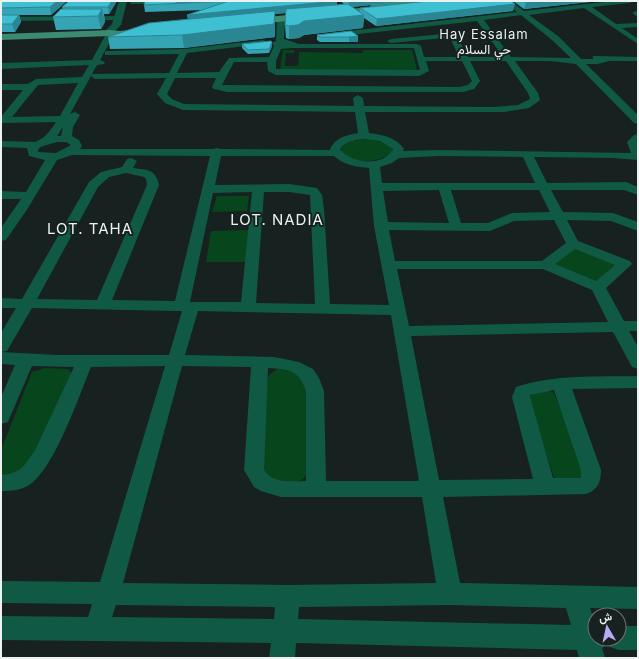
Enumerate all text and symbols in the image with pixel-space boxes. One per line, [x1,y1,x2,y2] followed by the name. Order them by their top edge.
[439,26,529,60] district label: Hay Essalam حي السلام
[230,210,324,229] district label: LOT. NADIA
[47,219,133,238] district label: LOT. TAHA
[587,607,627,647] north arrow
[598,609,613,625] text: ش

